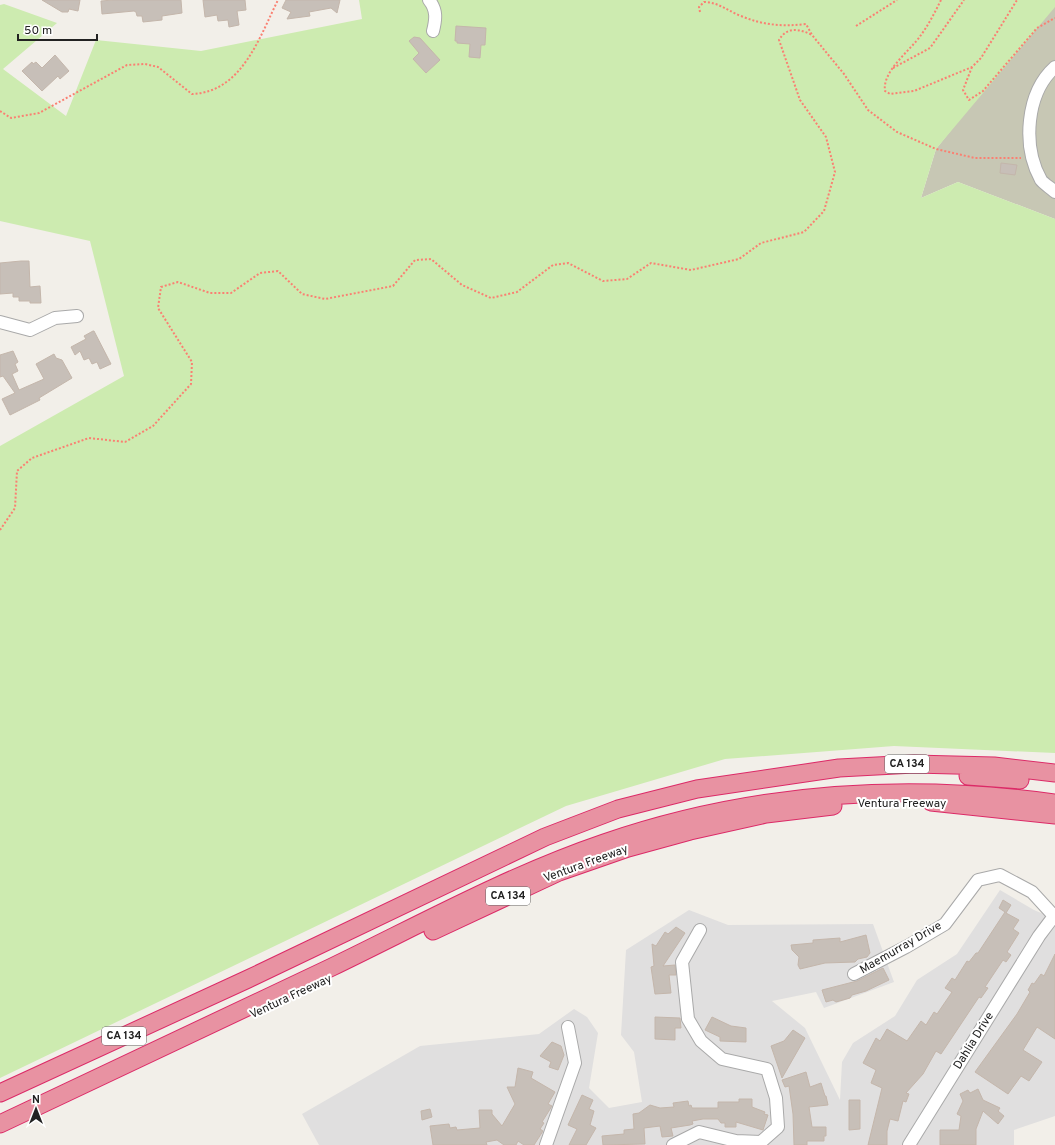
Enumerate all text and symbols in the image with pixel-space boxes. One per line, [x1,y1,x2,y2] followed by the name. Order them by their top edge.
[18,16,97,42] scale bar
[24,23,52,39] text: 50 m
[885,755,929,773] road number: CA 134
[858,796,946,812] street label: Ventura Freeway
[542,841,630,887] street label: Ventura Freeway
[486,887,530,905] road number: CA 134
[857,918,945,978] street label: Maemurray Drive
[247,971,335,1023] street label: Ventura Freeway
[950,1009,998,1073] street label: Dahlia Drive
[102,1027,146,1045] road number: CA 134
[16,1089,56,1129] north arrow
[32,1093,40,1107] text: N

